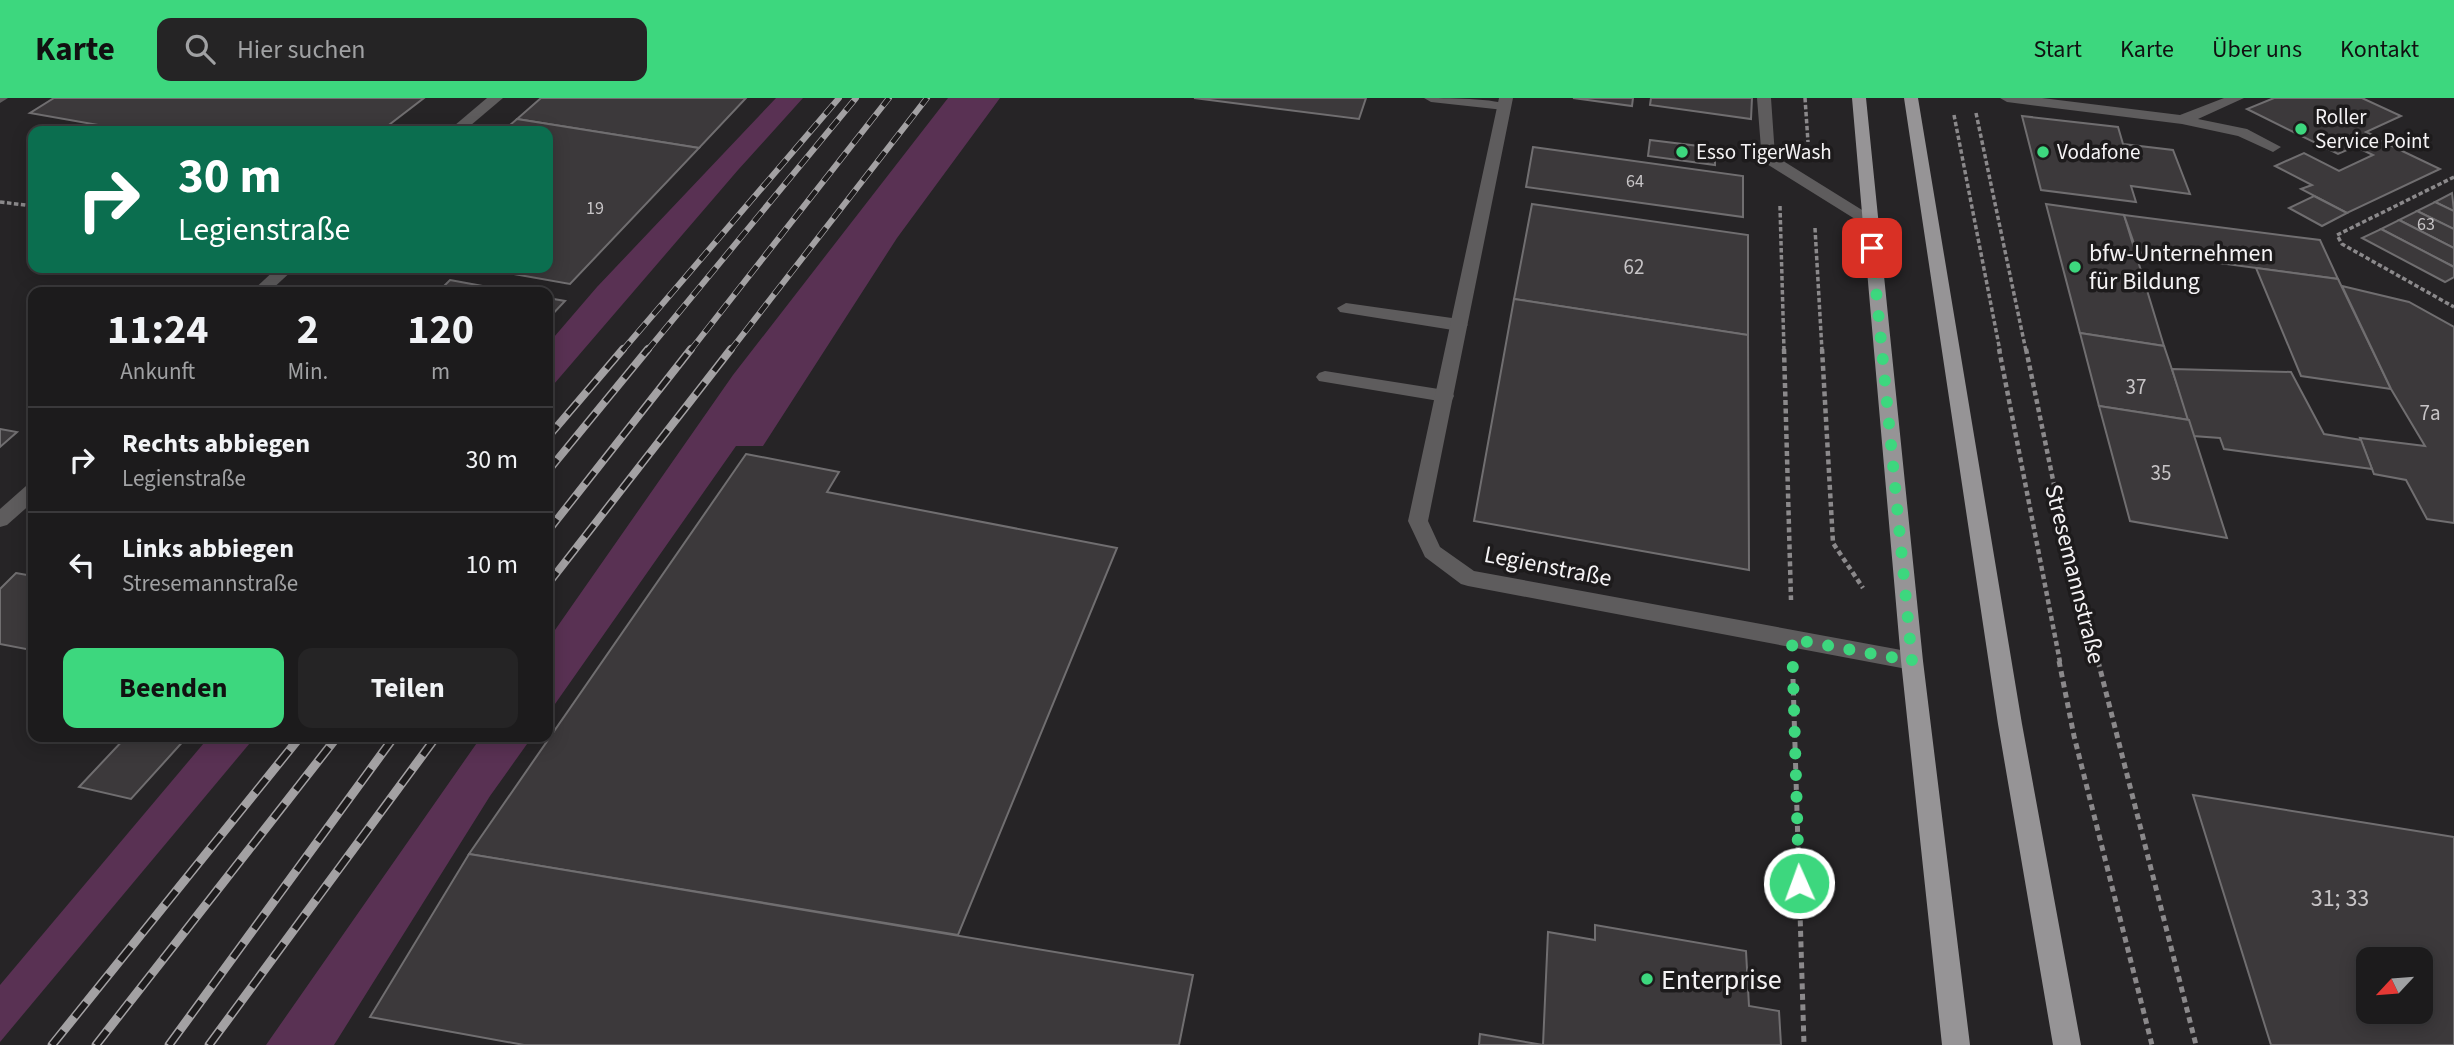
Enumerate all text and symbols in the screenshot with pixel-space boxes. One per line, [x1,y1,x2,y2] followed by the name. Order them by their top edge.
[157,18,647,81] search box
[35,26,115,73] text: Karte
[181,30,219,68] icon: search
[237,31,366,68] text: Hier suchen
[2034,32,2082,67] text: Start
[2120,32,2174,67] text: Karte
[2212,32,2302,67] text: Über uns
[2340,32,2419,67] text: Kontakt
[2315,102,2430,156] place label: Roller Service Point
[2293,121,2309,137] marker: Roller Service Point
[1696,137,1832,167] place label: Esso TigerWash
[2057,137,2140,167] place label: Vodafone
[178,142,282,212] text: 30 m
[1674,144,1690,160] marker: Esso TigerWash
[2035,144,2051,160] marker: Vodafone
[63,154,154,245] icon: right
[1626,169,1644,194] house number: 64
[586,196,604,221] house number: 19
[178,207,350,253] text: Legienstraße
[2417,212,2435,237] house number: 63
[1842,218,1902,278] pin
[1853,229,1891,267] icon: arrive
[2089,236,2274,299] place label: bfw-Unternehmen für Bildung
[1624,252,1644,282] house number: 62
[2067,259,2083,275] marker: bfw-Unternehmen für Bildung
[107,300,208,360] text: 11:24
[297,300,319,360] text: 2
[407,300,474,360] text: 120
[120,355,195,388] text: Ankunft
[288,355,328,388] text: Min.
[431,355,450,388] text: m
[2126,372,2146,402] house number: 37
[2419,398,2441,428] house number: 7a
[122,425,310,462] text: Rechts abbiegen
[63,441,101,479] icon: right
[465,441,518,478] text: 30 m
[2151,458,2171,488] house number: 35
[122,462,246,495] text: Legienstraße
[2035,481,2114,668] street label: Stresemannstraße
[122,530,294,567] text: Links abbiegen
[1481,537,1615,596] street label: Legienstraße
[63,546,101,584] icon: left
[465,546,518,583] text: 10 m
[122,567,298,600] text: Stresemannstraße
[63,648,284,728] button: Beenden
[298,648,518,728] button: Teilen
[1762,846,1836,920] position arrow
[2311,881,2369,916] house number: 31; 33
[2356,947,2432,1024] north arrow
[2356,947,2433,1024] map controls
[1661,960,1782,1000] place label: Enterprise
[1639,971,1655,987] marker: Enterprise

